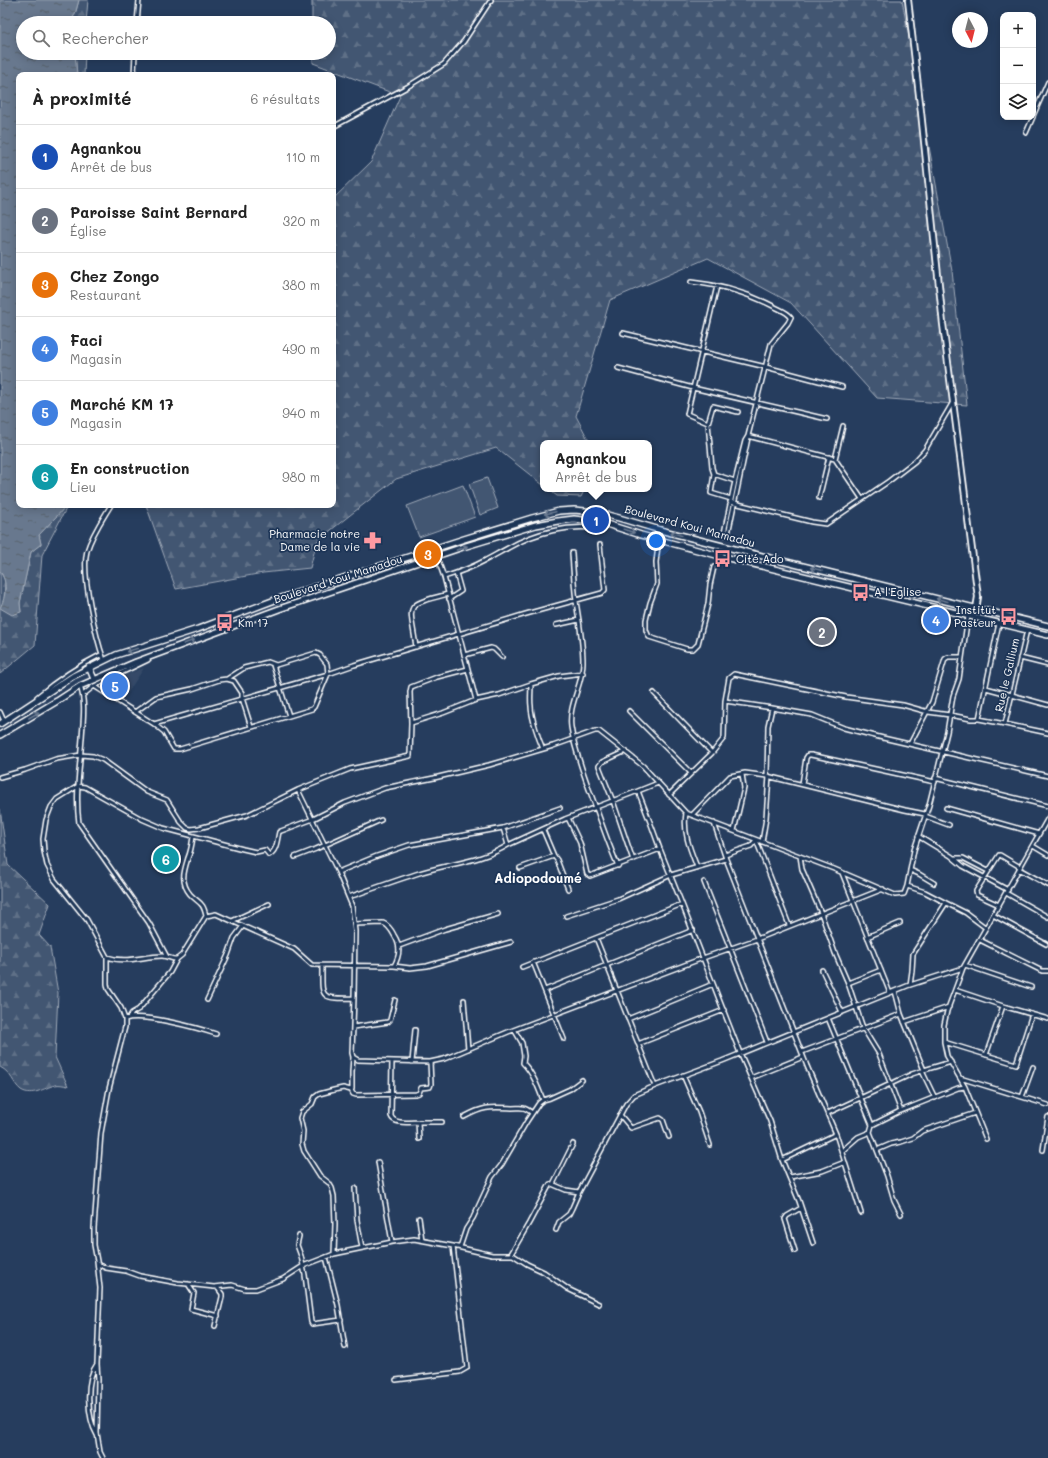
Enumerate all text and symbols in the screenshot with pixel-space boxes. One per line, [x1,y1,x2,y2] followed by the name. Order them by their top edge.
[952,12,988,48] north arrow
[1000,12,1036,120] map controls
[1000,12,1036,48] button: +
[16,16,336,60] search box
[30,27,52,49] icon: search
[62,28,149,48] text: Rechercher
[1000,48,1036,84] button: −
[1000,84,1036,120] button: layers
[32,87,131,109] text: À proximité
[251,90,320,107] text: 6 résultats
[70,138,142,158] text: Agnankou
[42,148,48,165] text: 1
[286,148,320,165] text: 110 m
[70,158,152,175] text: Arrêt de bus
[70,202,247,222] text: Paroisse Saint Bernard
[41,212,49,229] text: 2
[283,212,320,229] text: 320 m
[70,222,107,239] text: Église
[70,266,159,286] text: Chez Zongo
[41,276,49,293] text: 3
[282,276,320,293] text: 380 m
[70,286,141,303] text: Restaurant
[70,330,103,350] text: Faci
[41,340,49,357] text: 4
[282,340,320,357] text: 490 m
[70,350,122,367] text: Magasin
[70,394,174,414] text: Marché KM 17
[41,404,49,421] text: 5
[282,404,320,421] text: 940 m
[70,414,122,431] text: Magasin
[540,440,652,492] popup
[555,448,627,468] text: Agnankou
[70,458,189,478] text: En construction
[41,468,49,485] text: 6
[282,468,320,485] text: 980 m
[555,468,637,485] text: Arrêt de bus
[70,478,96,495] text: Lieu
[623,501,757,550] street label: Boulevard Koui Mamadou
[583,505,609,535] pin: 1
[543,510,556,518] one-way arrow
[269,526,360,554] place label: Pharmacie notre Dame de la vie
[622,528,635,535] one-way arrow
[363,530,383,550] pharmacy icon: Pharmacie notre Dame de la vie
[670,530,683,537] one-way arrow
[646,531,666,551] your location
[415,539,441,569] pin: 3
[456,543,468,551] one-way arrow
[713,549,733,569] bus stop icon: Cité Ado
[272,551,404,606] street label: Boulevard Koui Mamadou
[736,551,784,566] place label: Cité Ado
[810,565,823,573] one-way arrow
[851,582,871,602] bus stop icon: A l'Eglise
[874,584,921,599] place label: A l'Eglise
[936,596,949,604] one-way arrow
[954,602,996,630] place label: Institut Pasteur
[923,605,949,635] pin: 4
[999,606,1019,626] bus stop icon: Institut Pasteur
[215,613,235,633] bus stop icon: Km 17
[238,615,268,630] place label: Km 17
[809,617,835,647] pin: 2
[991,637,1022,713] street label: Rue le Gallium
[182,638,194,646] one-way arrow
[126,647,139,654] one-way arrow
[102,671,128,701] pin: 5
[28,710,40,718] one-way arrow
[153,844,179,874] pin: 6
[494,869,582,886] district label: Adiopodoumé

